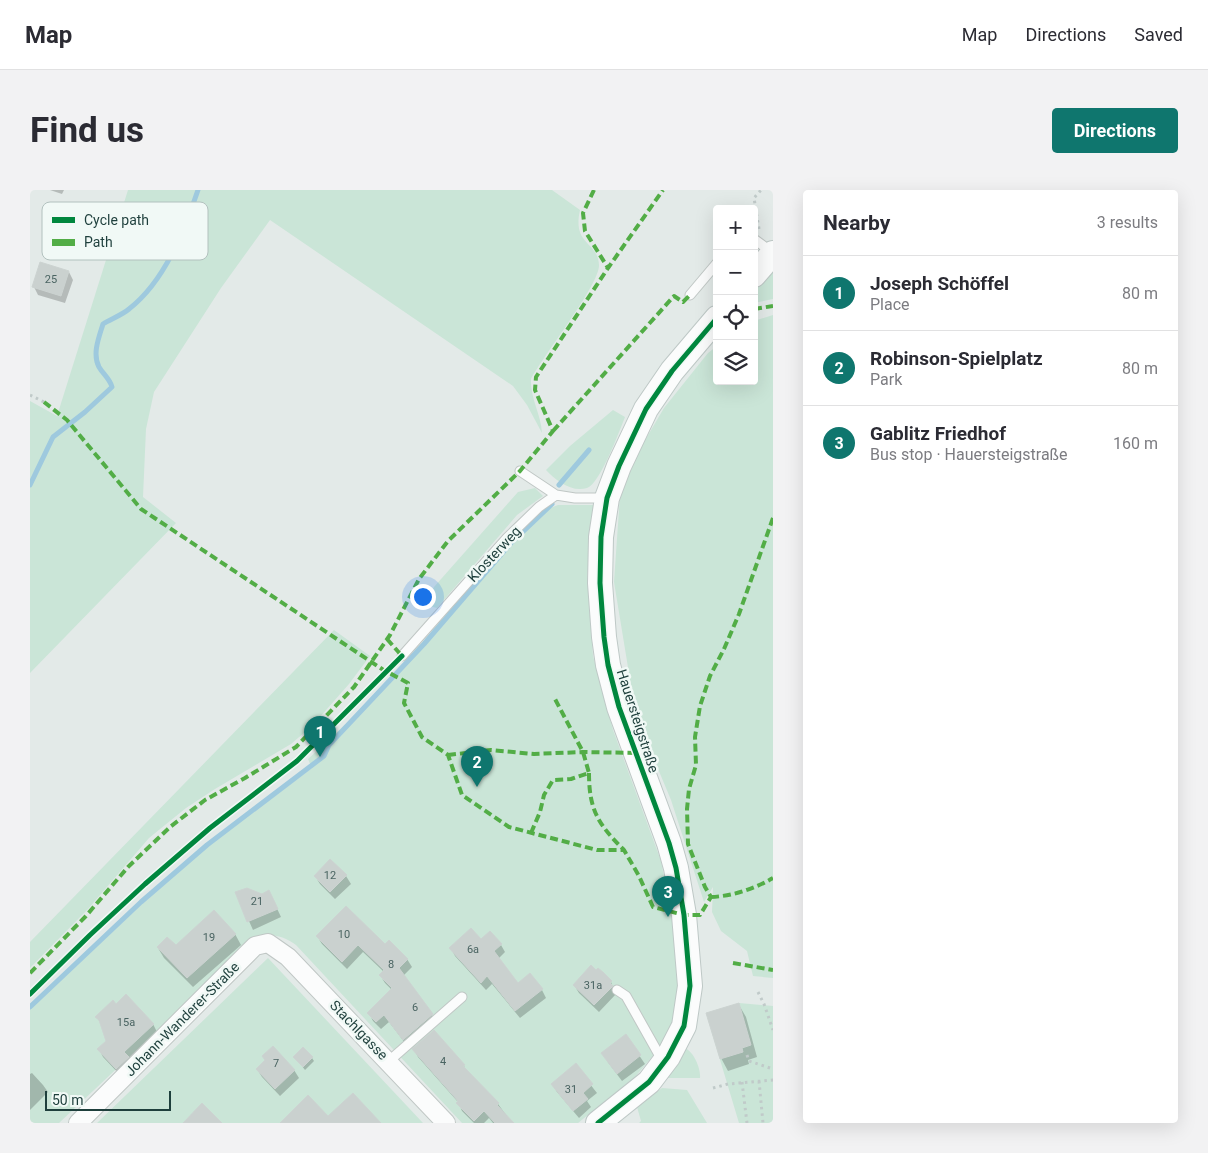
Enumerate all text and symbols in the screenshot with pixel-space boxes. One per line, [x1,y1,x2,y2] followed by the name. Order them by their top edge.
[25,21,72,49] text: Map
[962,24,997,45] text: Map
[1025,24,1106,45] text: Directions
[1134,24,1183,45] text: Saved
[1052,108,1178,153] button: Directions
[30,110,144,151] text: Find us
[42,202,208,260] legend
[713,205,758,385] map controls
[713,205,758,250] button: +
[823,211,890,235] text: Nearby
[84,212,149,228] text: Cycle path
[1097,213,1158,232] text: 3 results
[84,234,113,250] text: Path
[713,250,758,295] button: −
[870,272,1009,295] text: Joseph Schöffel
[45,273,57,286] house number: 25
[834,284,844,303] text: 1
[1122,284,1158,303] text: 80 m
[713,295,758,340] button: locate
[870,295,910,314] text: Place
[713,340,758,385] button: layers
[870,347,1043,370] text: Robinson-Spielplatz
[834,359,844,378] text: 2
[1122,359,1158,378] text: 80 m
[870,370,902,389] text: Park
[870,422,1006,445] text: Gablitz Friedhof
[834,434,844,453] text: 3
[1113,434,1158,453] text: 160 m
[870,445,1068,464] text: Bus stop · Hauersteigstraße
[464,523,524,585] street label: Klosterweg
[410,584,436,610] your location
[614,667,662,775] street label: Hauersteigstraße
[304,716,336,757] pin: 1
[461,746,493,787] pin: 2
[324,869,336,882] house number: 12
[652,876,684,917] pin: 3
[251,895,263,908] house number: 21
[338,928,350,941] house number: 10
[203,931,215,944] house number: 19
[467,943,479,956] house number: 6a
[388,958,394,971] house number: 8
[122,959,242,1079] street label: Johann-Wanderer-Straße
[584,979,602,992] house number: 31a
[327,997,391,1063] street label: Stachlgasse
[412,1001,418,1014] house number: 6
[117,1016,135,1029] house number: 15a
[440,1055,446,1068] house number: 4
[273,1057,279,1070] house number: 7
[565,1083,577,1096] house number: 31
[45,1088,171,1111] scale bar
[52,1092,84,1108] text: 50 m

